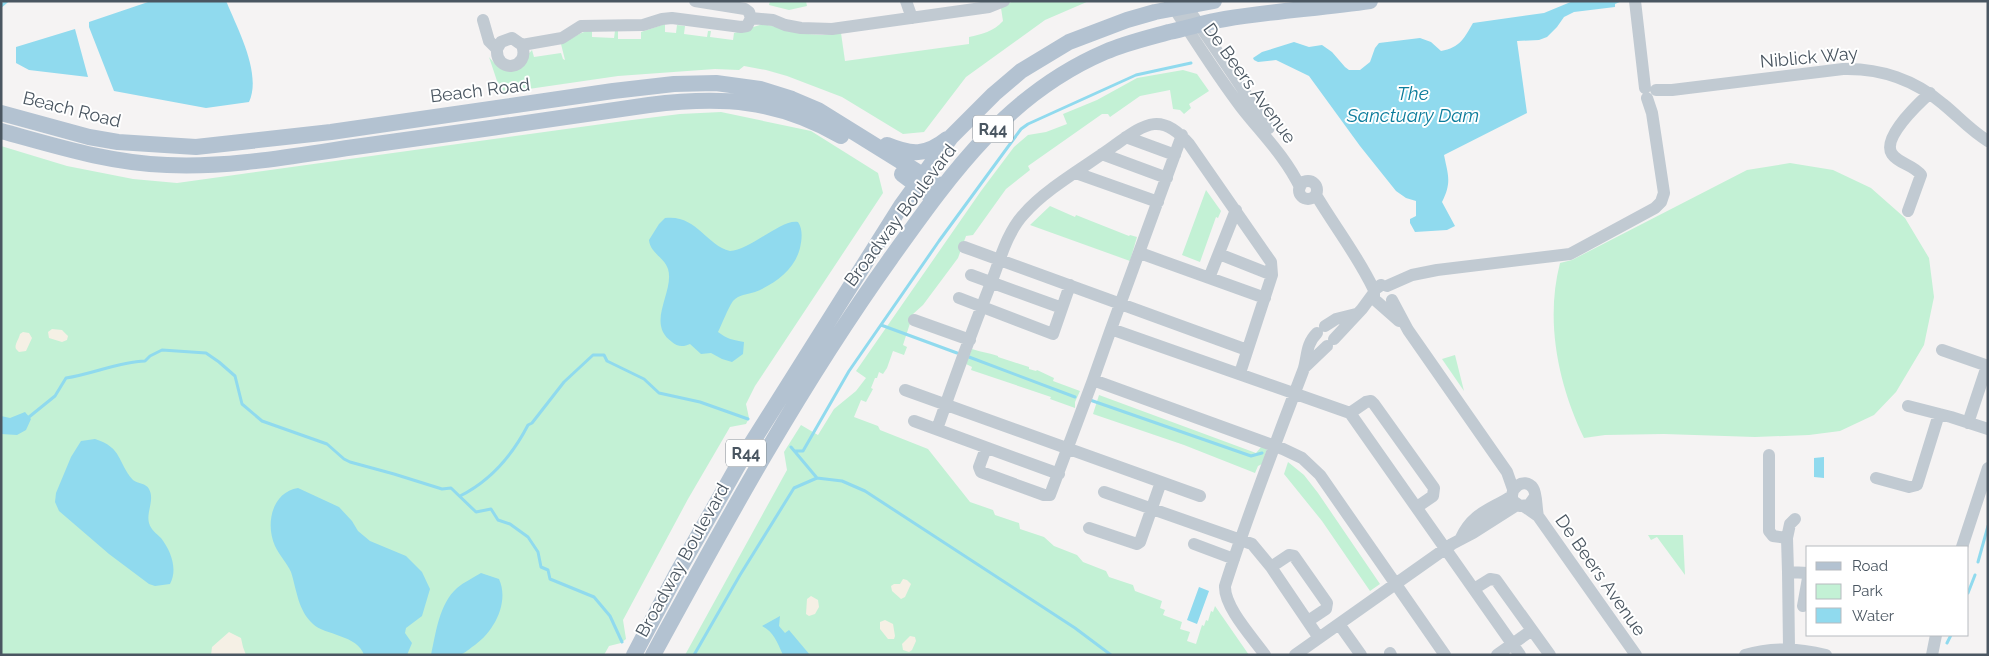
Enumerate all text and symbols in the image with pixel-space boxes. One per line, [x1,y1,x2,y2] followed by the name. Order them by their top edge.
[1199,19,1301,148] street label: De Beers Avenue
[1759,42,1859,72] street label: Niblick Way
[429,73,531,107] street label: Beach Road
[1346,82,1479,126] water label: The Sanctuary Dam
[21,87,123,131] street label: Beach Road
[973,116,1013,142] road number: R44
[840,140,960,290] street label: Broadway Boulevard
[726,439,766,466] road number: R44
[631,479,733,641] street label: Broadway Boulevard
[1551,510,1651,640] street label: De Beers Avenue
[1806,546,1969,636] legend
[1852,557,1888,575] text: Road
[1852,582,1883,600] text: Park
[1852,607,1895,625] text: Water

